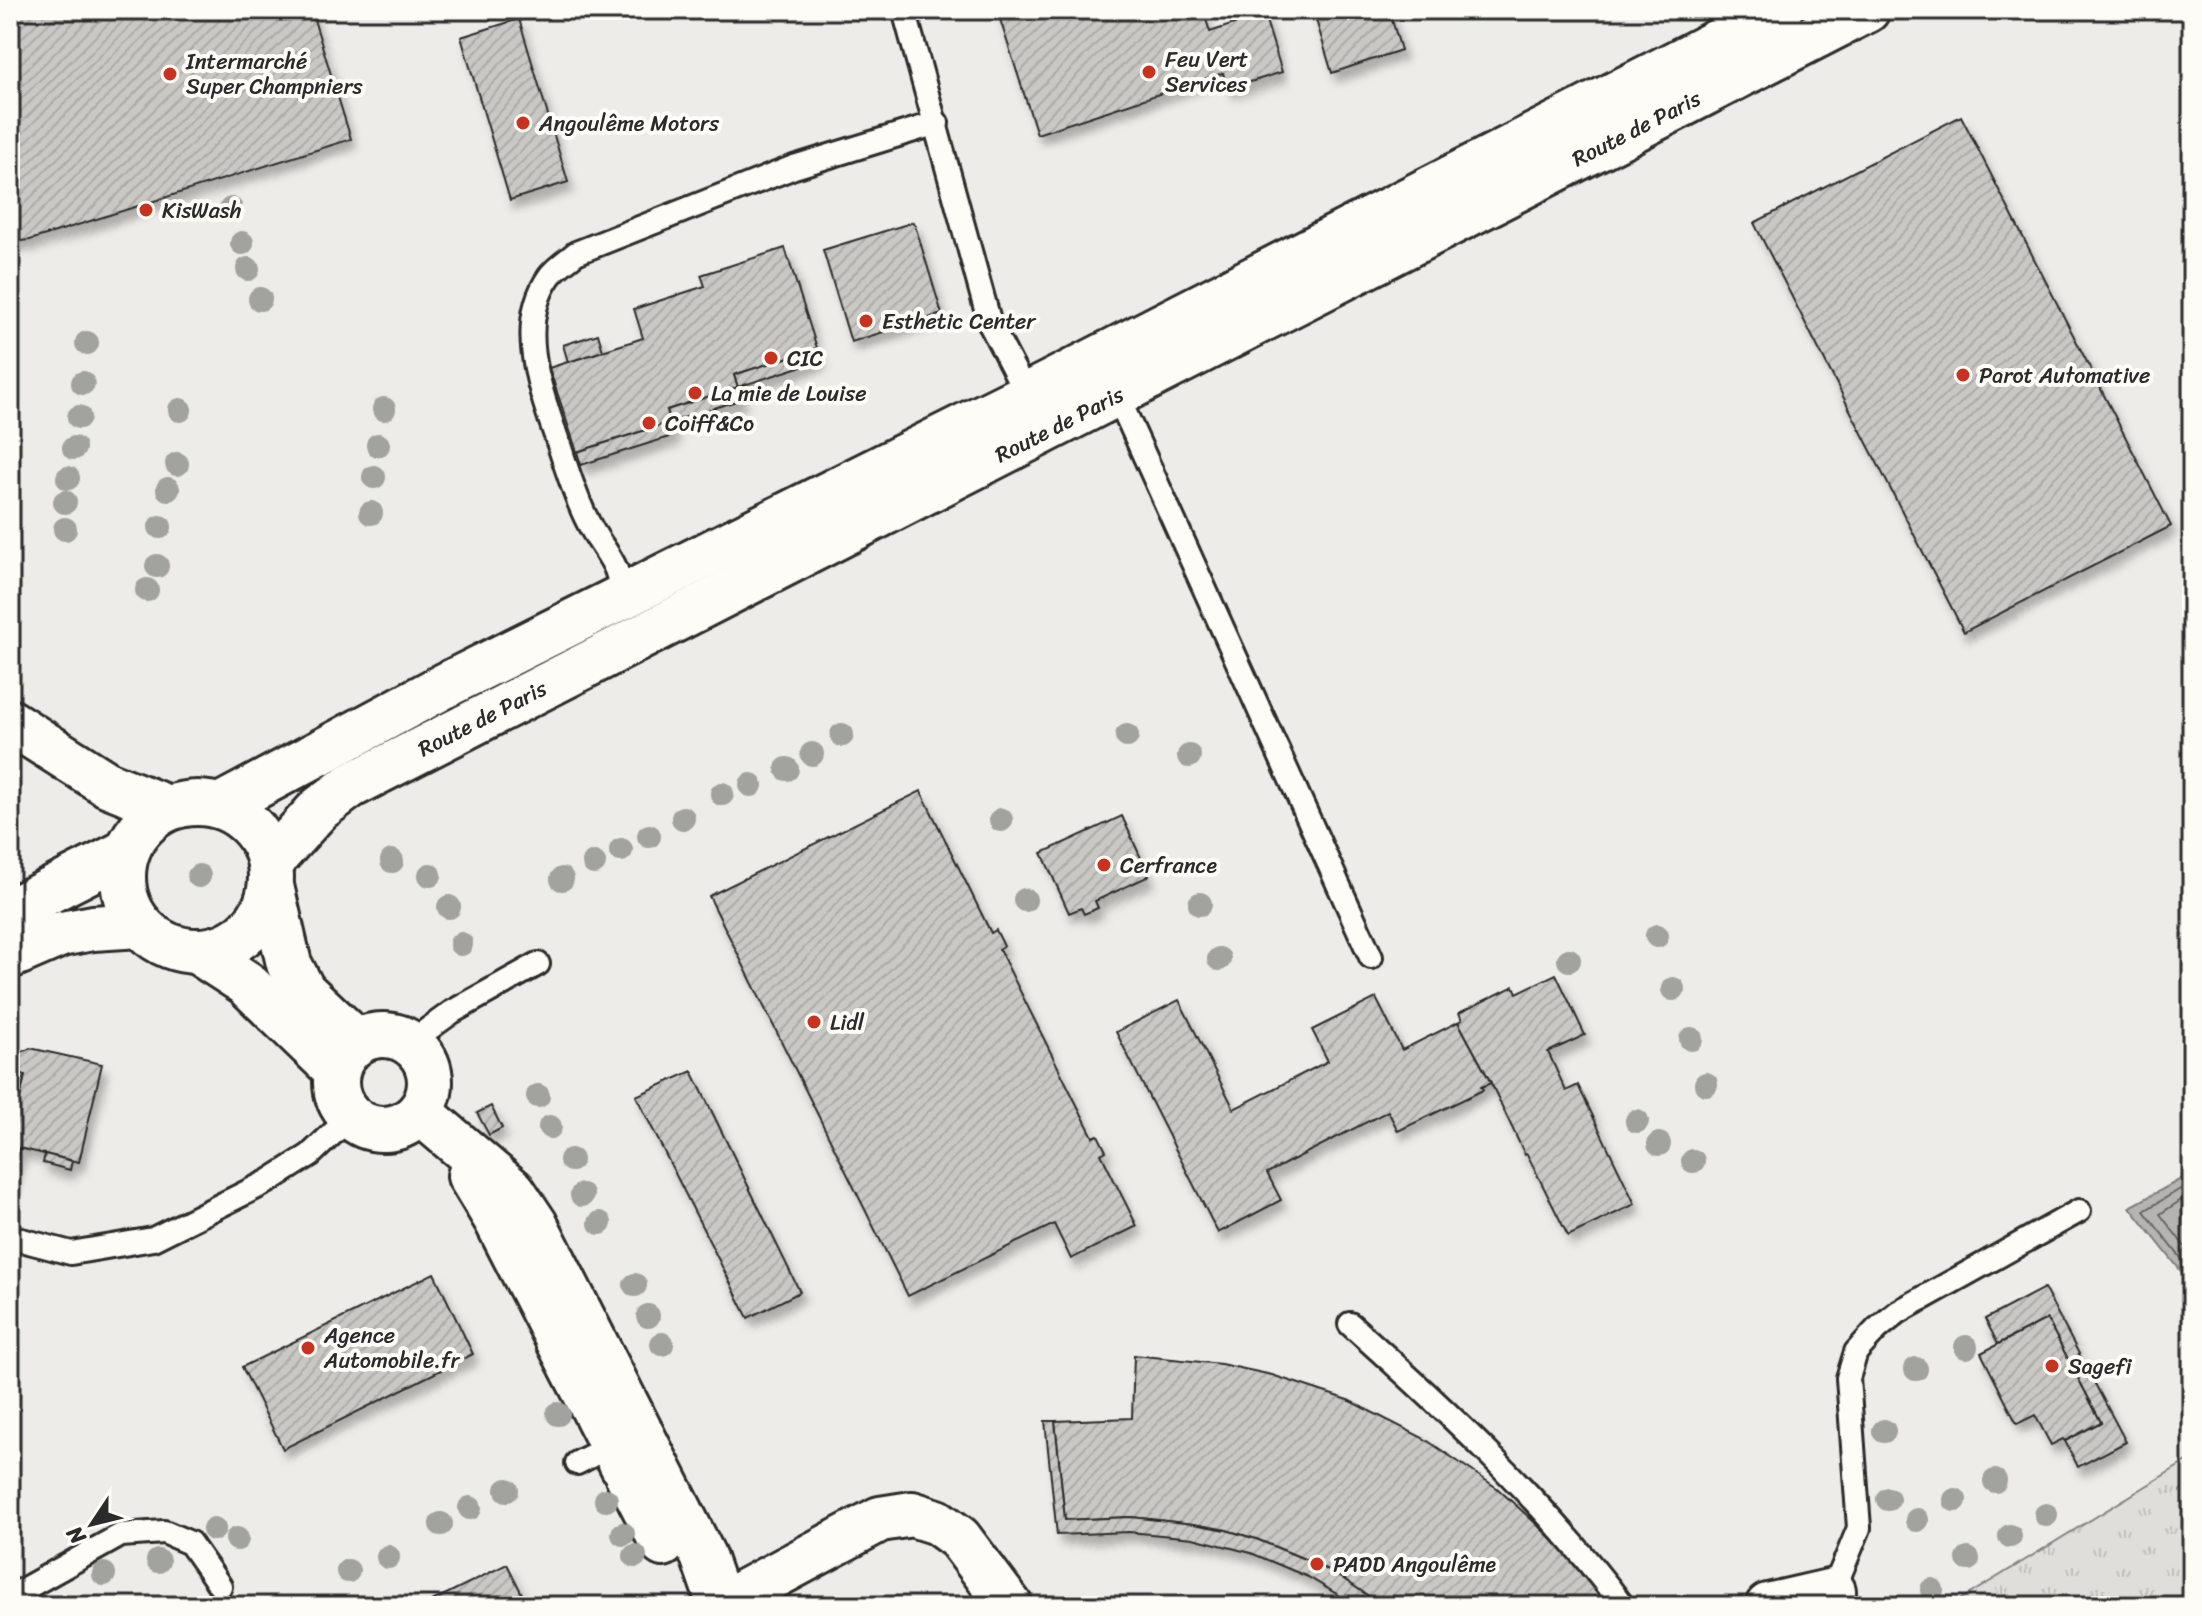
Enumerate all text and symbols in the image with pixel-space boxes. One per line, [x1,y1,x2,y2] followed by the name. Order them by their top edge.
[1165,40,1249,104] place label: Feu Vert Services
[185,42,363,106] place label: Intermarché Super Champniers
[1140,63,1158,81] marker: Feu Vert Services
[161,65,179,83] marker: Intermarché Super Champniers
[1565,79,1708,178] street label: Route de Paris
[538,104,720,143] place label: Angoulême Motors
[514,114,532,132] marker: Angoulême Motors
[162,191,242,230] place label: KisWash
[137,201,155,219] marker: KisWash
[882,302,1037,341] place label: Esthetic Center
[857,312,875,330] marker: Esthetic Center
[787,339,823,378] place label: CIC
[762,349,780,367] marker: CIC
[1979,356,2150,395] place label: Parot Automative
[1954,366,1972,384] marker: Parot Automative
[711,374,866,413] place label: La mie de Louise
[988,375,1131,474] street label: Route de Paris
[686,384,704,402] marker: La mie de Louise
[665,404,754,443] place label: Coiff&Co
[640,414,658,432] marker: Coiff&Co
[411,669,554,768] street label: Route de Paris
[1120,846,1218,885] place label: Cerfrance
[1095,856,1113,874] marker: Cerfrance
[830,1003,865,1042] place label: Lidl
[805,1013,823,1031] marker: Lidl
[323,1316,460,1380] place label: Agence Automobile.fr
[299,1339,317,1357] marker: Agence Automobile.fr
[2068,1347,2132,1386] place label: Sagefi
[2043,1357,2061,1375] marker: Sagefi
[52,1484,132,1564] north arrow
[55,1517,97,1553] text: N
[1333,1545,1497,1584] place label: PADD Angoulême
[1308,1555,1326,1573] marker: PADD Angoulême

